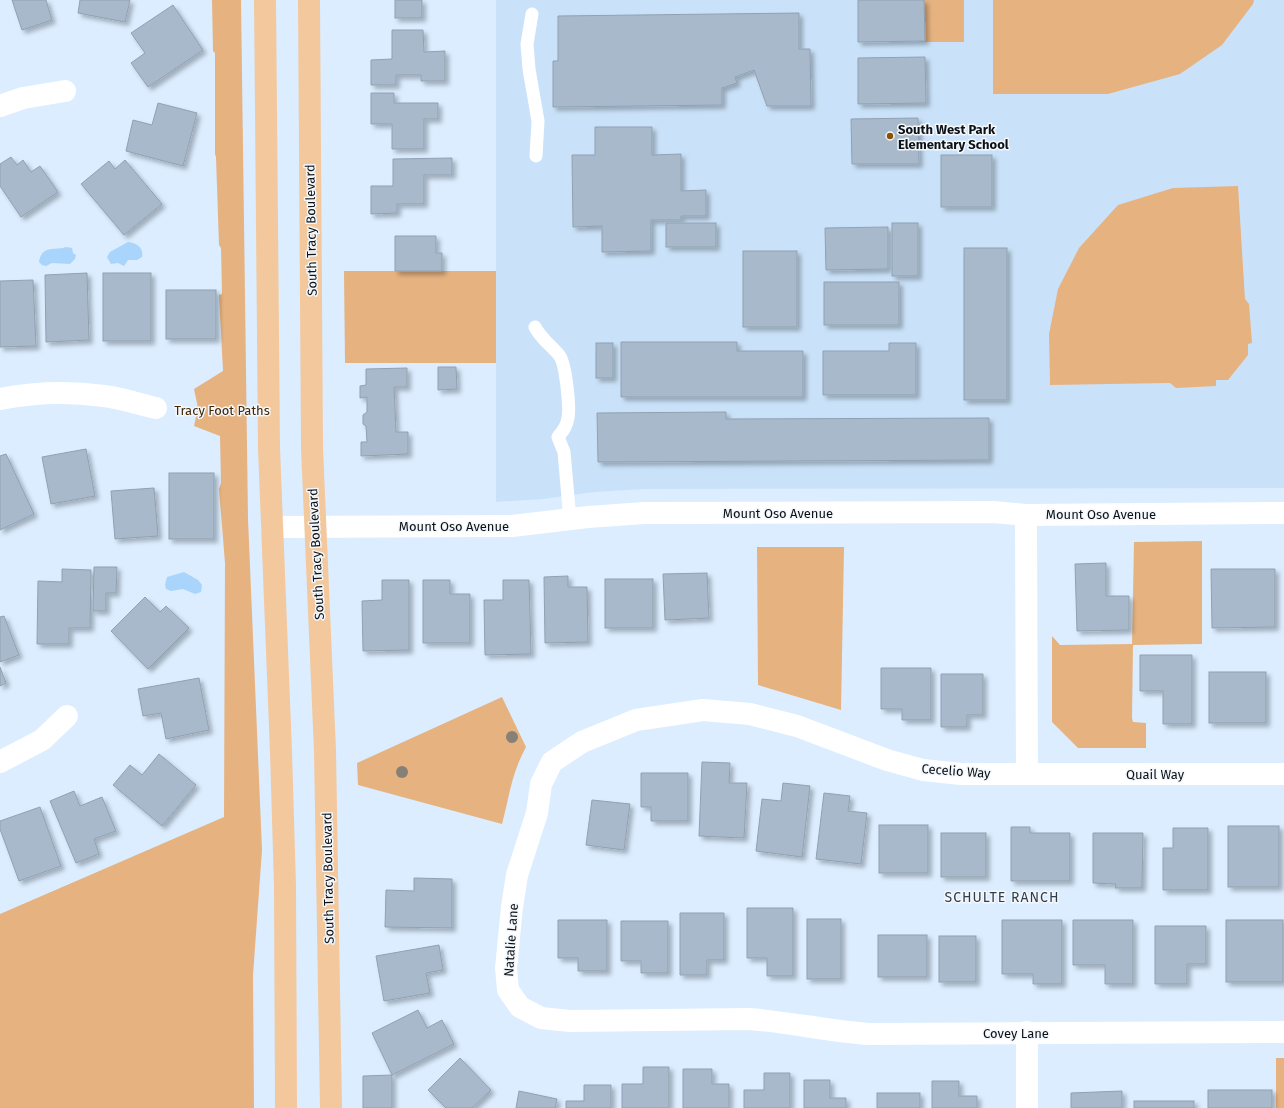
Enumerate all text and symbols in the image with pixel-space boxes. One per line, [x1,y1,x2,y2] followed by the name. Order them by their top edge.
[898,122,1009,152] place label: South West Park Elementary School
[885,131,895,141] marker: South West Park Elementary School
[302,164,320,296] street label: South Tracy Boulevard
[174,403,270,418] park label: Tracy Foot Paths
[305,488,327,620] street label: South Tracy Boulevard
[723,506,833,521] street label: Mount Oso Avenue
[1046,507,1156,522] street label: Mount Oso Avenue
[399,519,509,534] street label: Mount Oso Avenue
[921,761,992,781] street label: Cecelio Way
[1126,767,1185,782] street label: Quail Way
[319,812,337,944] street label: South Tracy Boulevard
[945,889,1059,906] district label: SCHULTE RANCH
[501,903,521,977] street label: Natalie Lane
[983,1026,1049,1041] street label: Covey Lane

